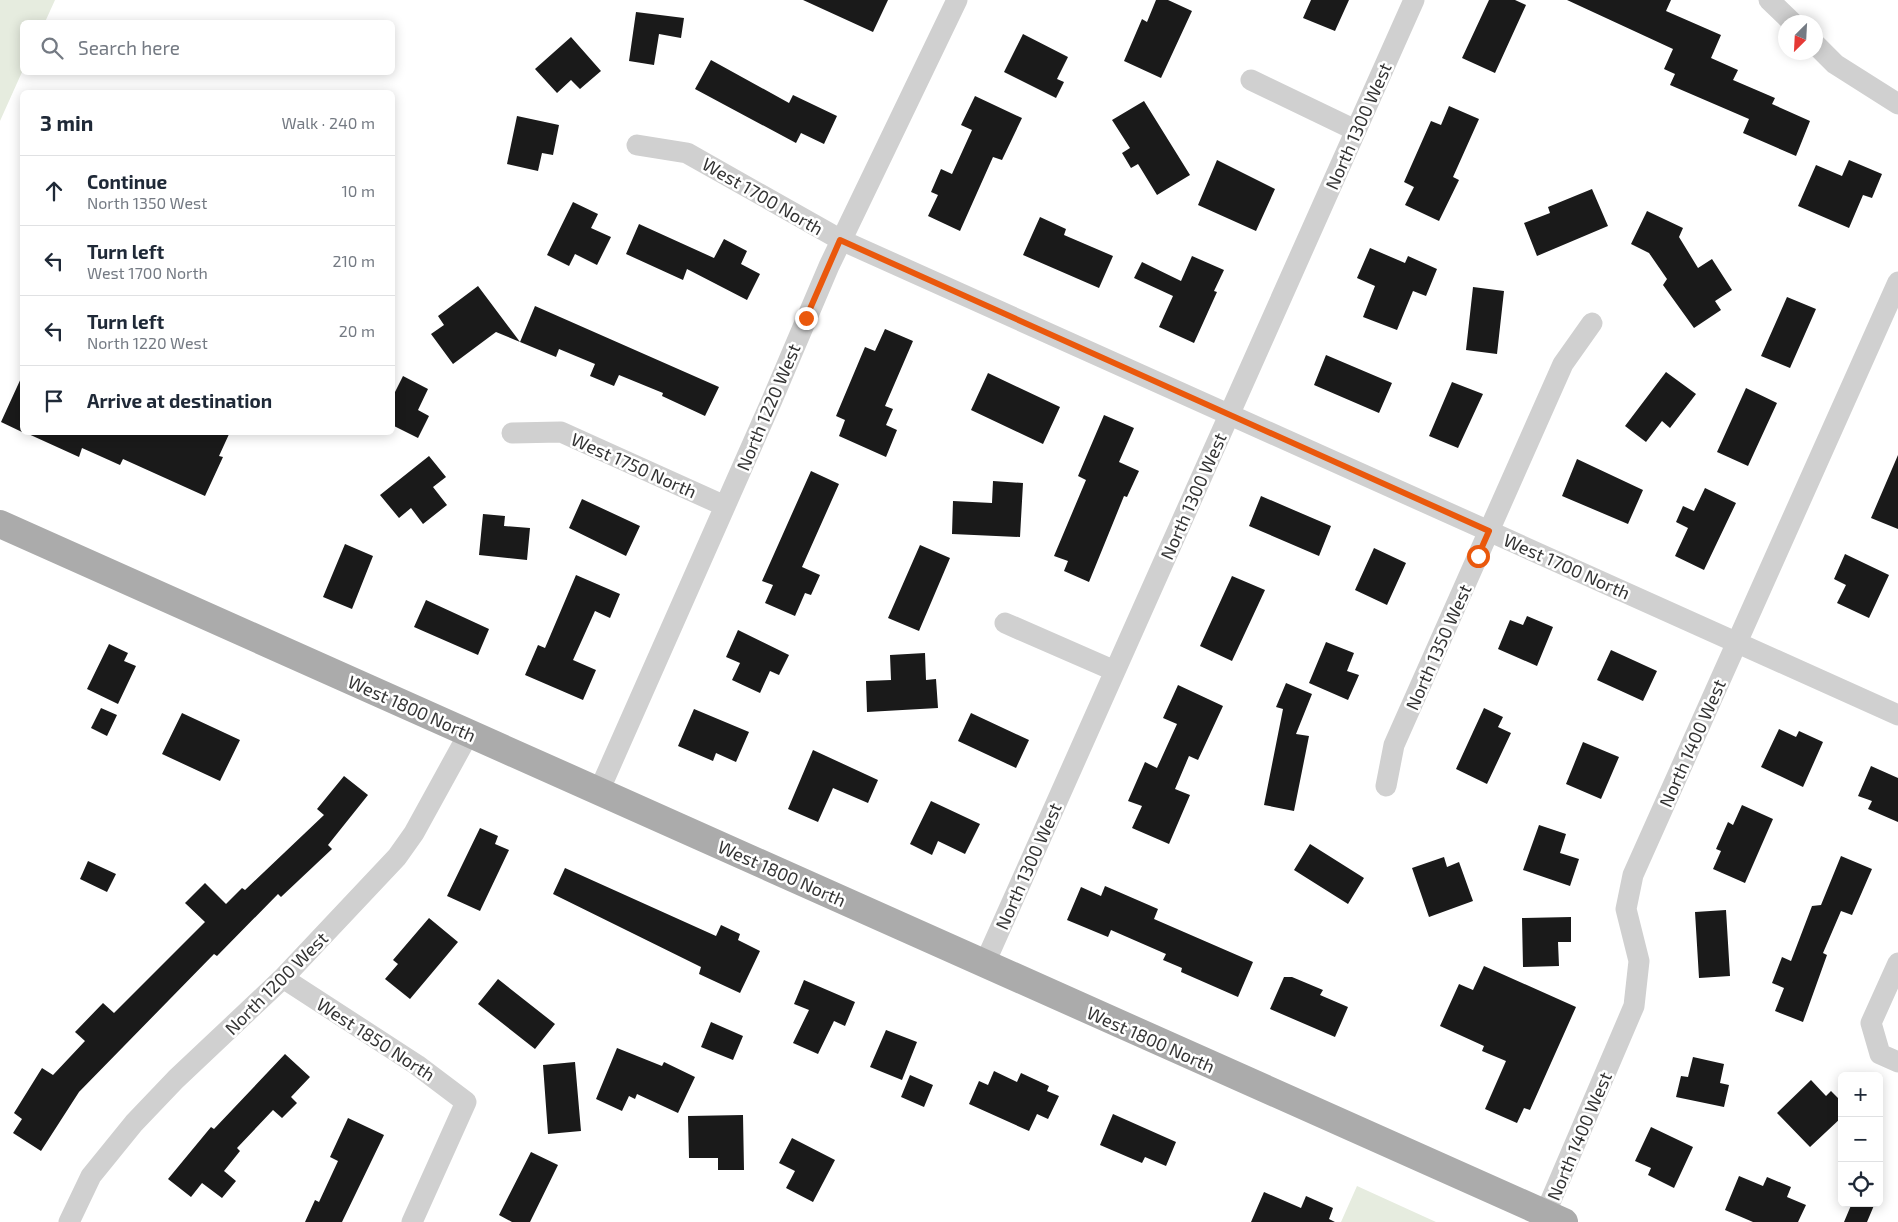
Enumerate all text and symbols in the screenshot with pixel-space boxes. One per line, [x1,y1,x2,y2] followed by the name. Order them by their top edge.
[1778,15,1823,60] north arrow
[20,20,395,75] search box
[38,34,66,62] icon: search
[78,36,180,59] text: Search here
[1320,59,1396,193] street label: North 1300 West
[40,110,93,135] text: 3 min
[282,113,375,132] text: Walk · 240 m
[699,152,827,240] street label: West 1700 North
[87,170,167,193] text: Continue
[40,177,68,205] icon: ahead
[341,181,375,200] text: 10 m
[87,193,207,212] text: North 1350 West
[87,240,164,263] text: Turn left
[40,247,68,275] icon: left
[332,251,375,270] text: 210 m
[87,263,208,282] text: West 1700 North
[795,307,818,330] route end
[87,310,164,333] text: Turn left
[40,317,68,345] icon: left
[339,321,375,340] text: 20 m
[87,333,208,352] text: North 1220 West
[731,340,805,474] street label: North 1220 West
[40,387,68,415] icon: arrive
[87,389,272,412] text: Arrive at destination
[568,428,700,502] street label: West 1750 North
[1155,429,1231,563] street label: North 1300 West
[1500,528,1634,604] street label: West 1700 North
[1467,545,1490,568] route start
[1400,581,1476,713] street label: North 1350 West
[345,670,479,746] street label: West 1800 North
[1654,676,1730,810] street label: North 1400 West
[990,799,1066,933] street label: North 1300 West
[715,835,849,911] street label: West 1800 North
[220,927,332,1039] street label: North 1200 West
[313,993,439,1085] street label: West 1850 North
[1084,1001,1218,1077] street label: West 1800 North
[1542,1068,1616,1204] street label: North 1400 West
[1838,1072,1883,1207] map controls
[1838,1072,1883,1117] button: +
[1838,1117,1883,1162] button: −
[1838,1162,1883,1207] button: locate

